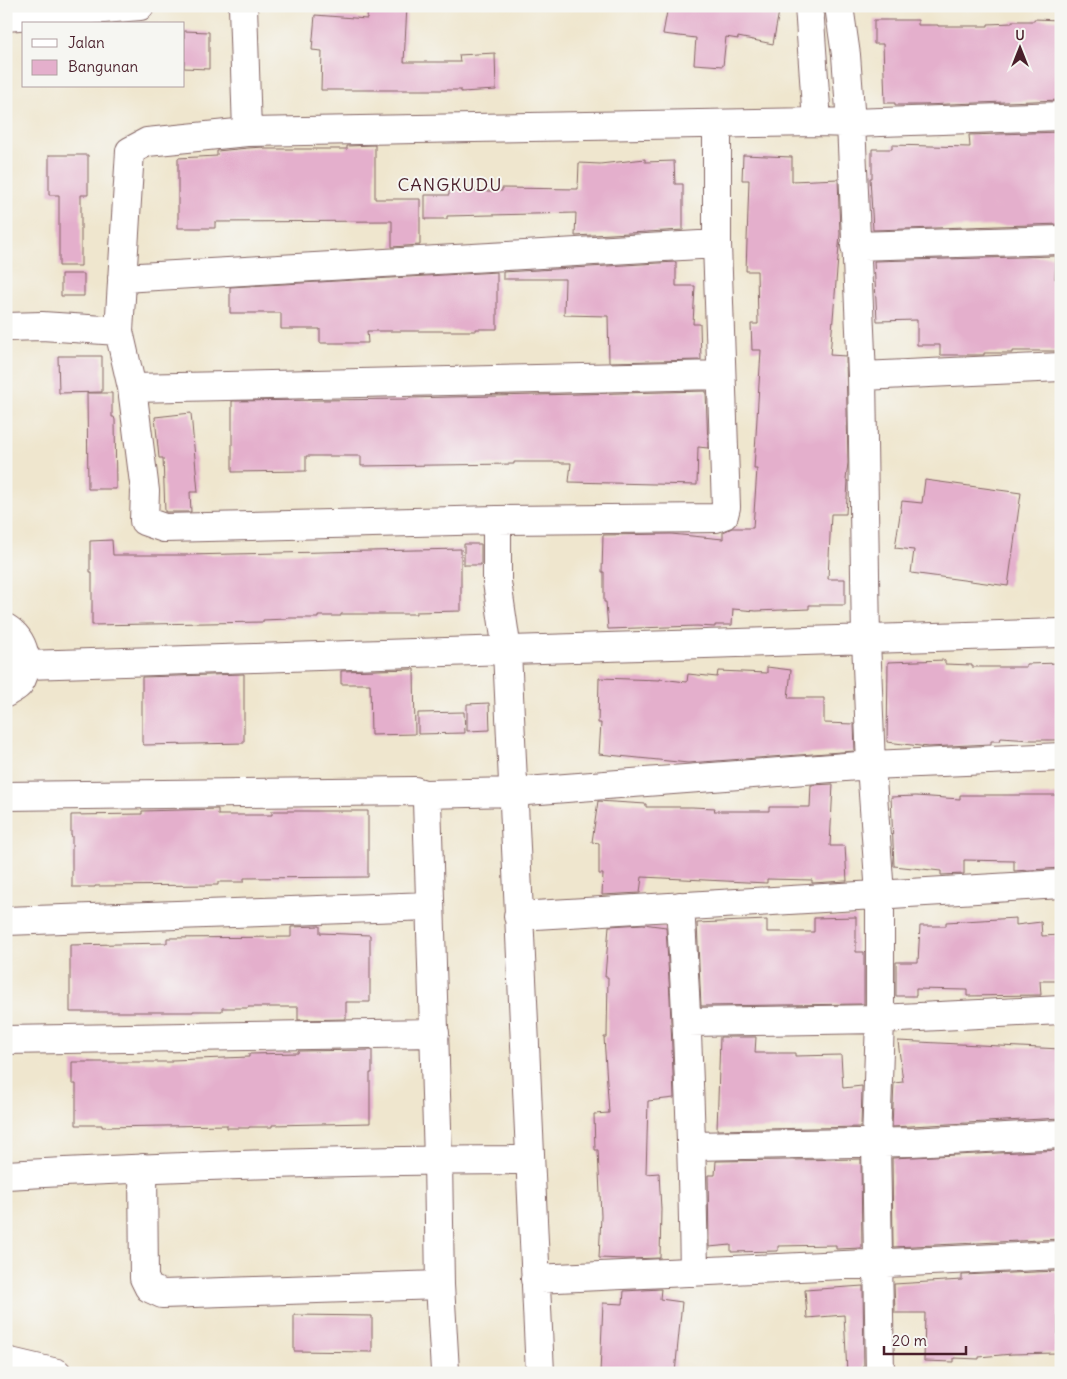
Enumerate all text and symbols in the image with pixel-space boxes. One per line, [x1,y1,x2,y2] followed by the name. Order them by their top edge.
[22,22,185,88] legend
[994,22,1044,72] north arrow
[1015,26,1025,44] text: U
[68,33,105,52] text: Jalan
[68,57,138,76] text: Bangunan
[397,173,503,196] district label: CANGKUDU
[884,1324,967,1356] scale bar
[892,1331,927,1350] text: 20 m

